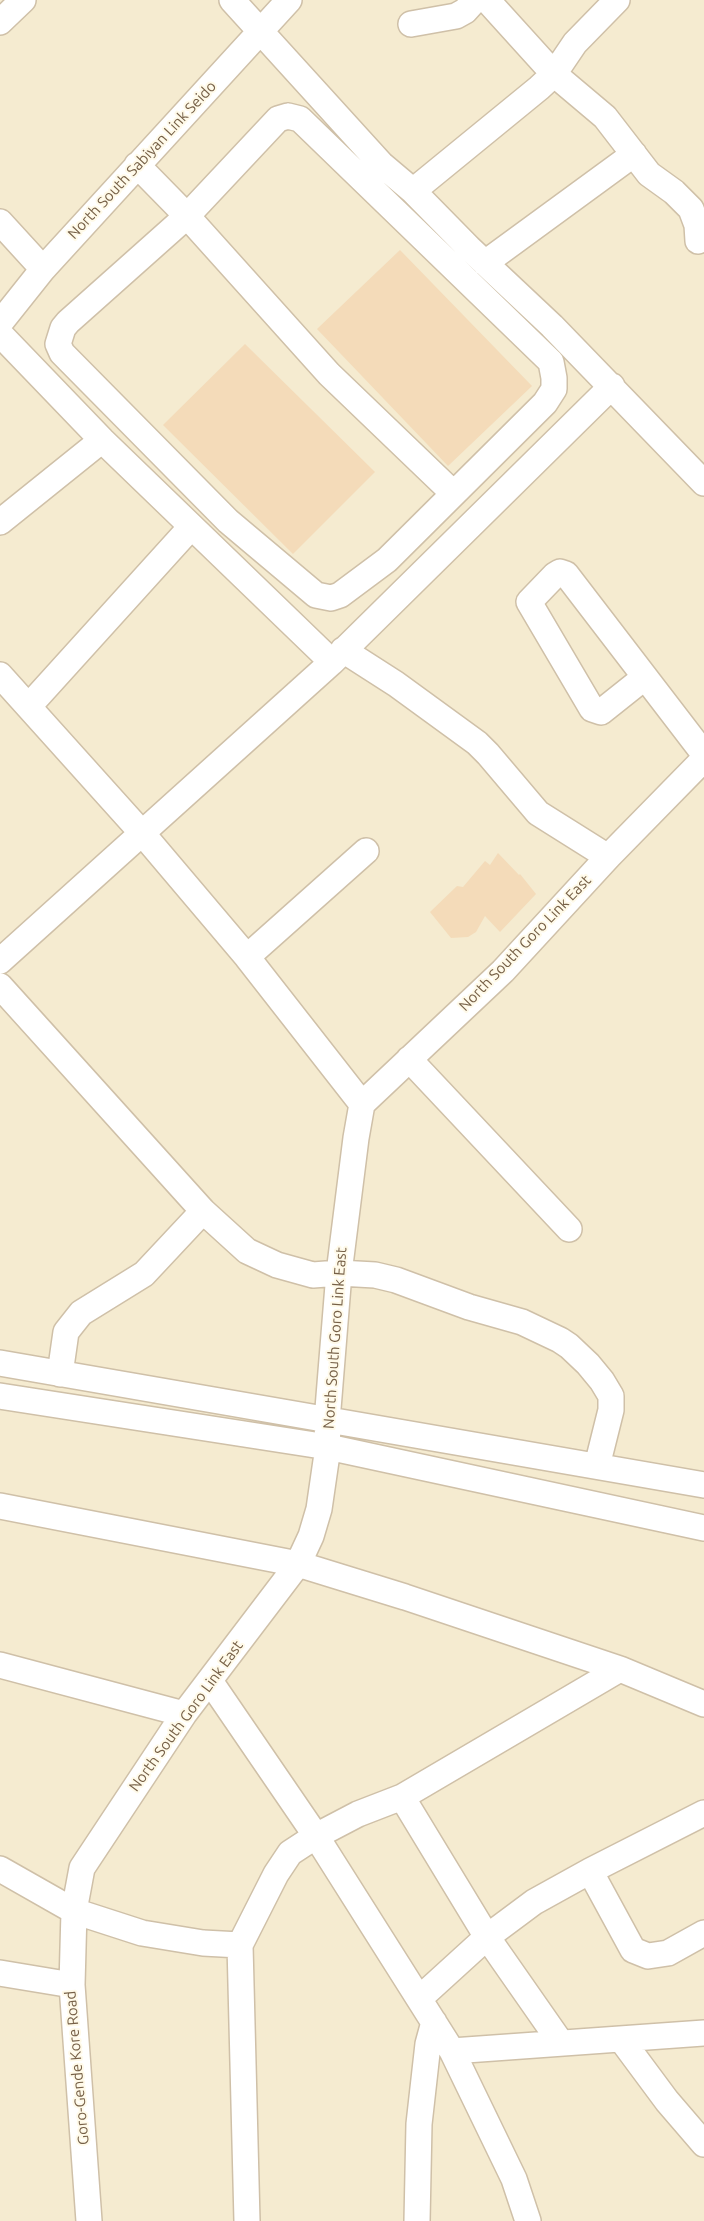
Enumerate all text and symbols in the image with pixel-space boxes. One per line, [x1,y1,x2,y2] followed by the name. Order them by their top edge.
[64,77,220,243] street label: North South Sabiyan Link Seido
[455,871,595,1015] street label: North South Goro Link East
[320,1247,350,1429] street label: North South Goro Link East
[125,1637,247,1795] street label: North South Goro Link East
[61,1990,93,2146] street label: Goro-Gende Kore Road

